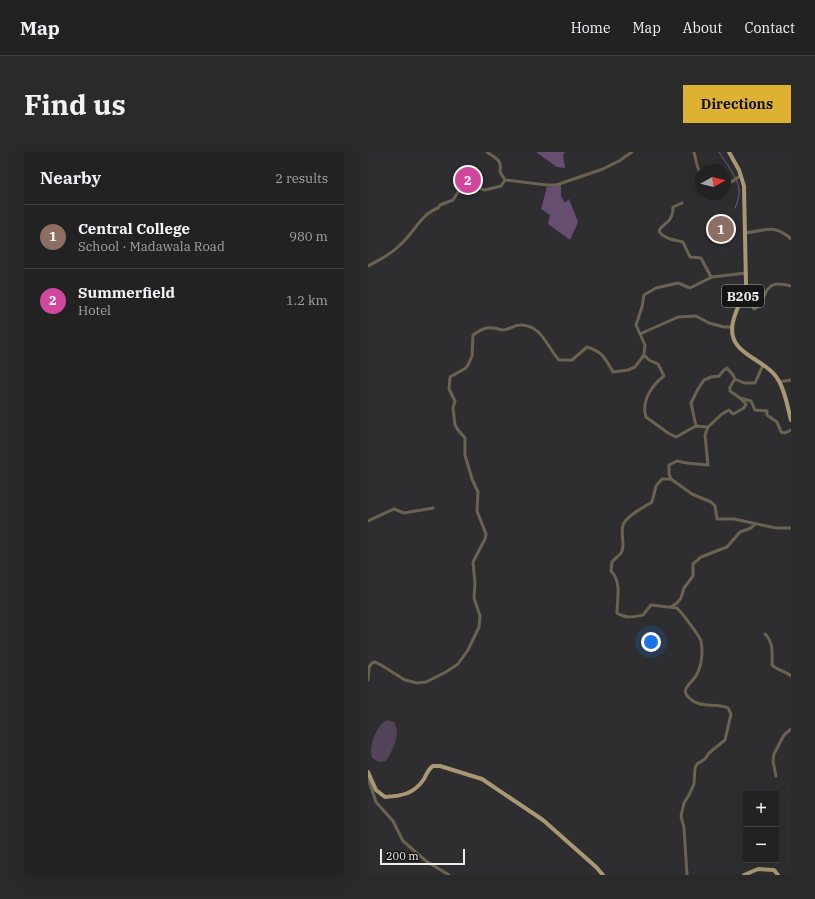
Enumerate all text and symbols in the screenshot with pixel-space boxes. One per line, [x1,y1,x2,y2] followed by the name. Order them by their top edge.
[20,16,60,40] text: Map
[571,19,610,37] text: Home
[632,19,661,37] text: Map
[683,19,722,37] text: About
[744,19,795,37] text: Contact
[683,85,791,123] button: Directions
[24,86,126,123] text: Find us
[695,164,731,200] north arrow
[455,165,481,195] pin: 2
[40,167,101,189] text: Nearby
[275,170,328,187] text: 2 results
[708,214,734,244] pin: 1
[78,219,190,238] text: Central College
[49,228,57,245] text: 1
[289,228,328,245] text: 980 m
[78,238,225,255] text: School · Madawala Road
[78,283,175,302] text: Summerfield
[722,285,764,307] road number: B205
[49,292,57,309] text: 2
[286,292,328,309] text: 1.2 km
[78,302,111,319] text: Hotel
[641,632,661,652] your location
[743,791,779,863] map controls
[743,791,779,827] button: +
[743,827,779,863] button: −
[380,847,465,866] scale bar
[386,849,419,863] text: 200 m

